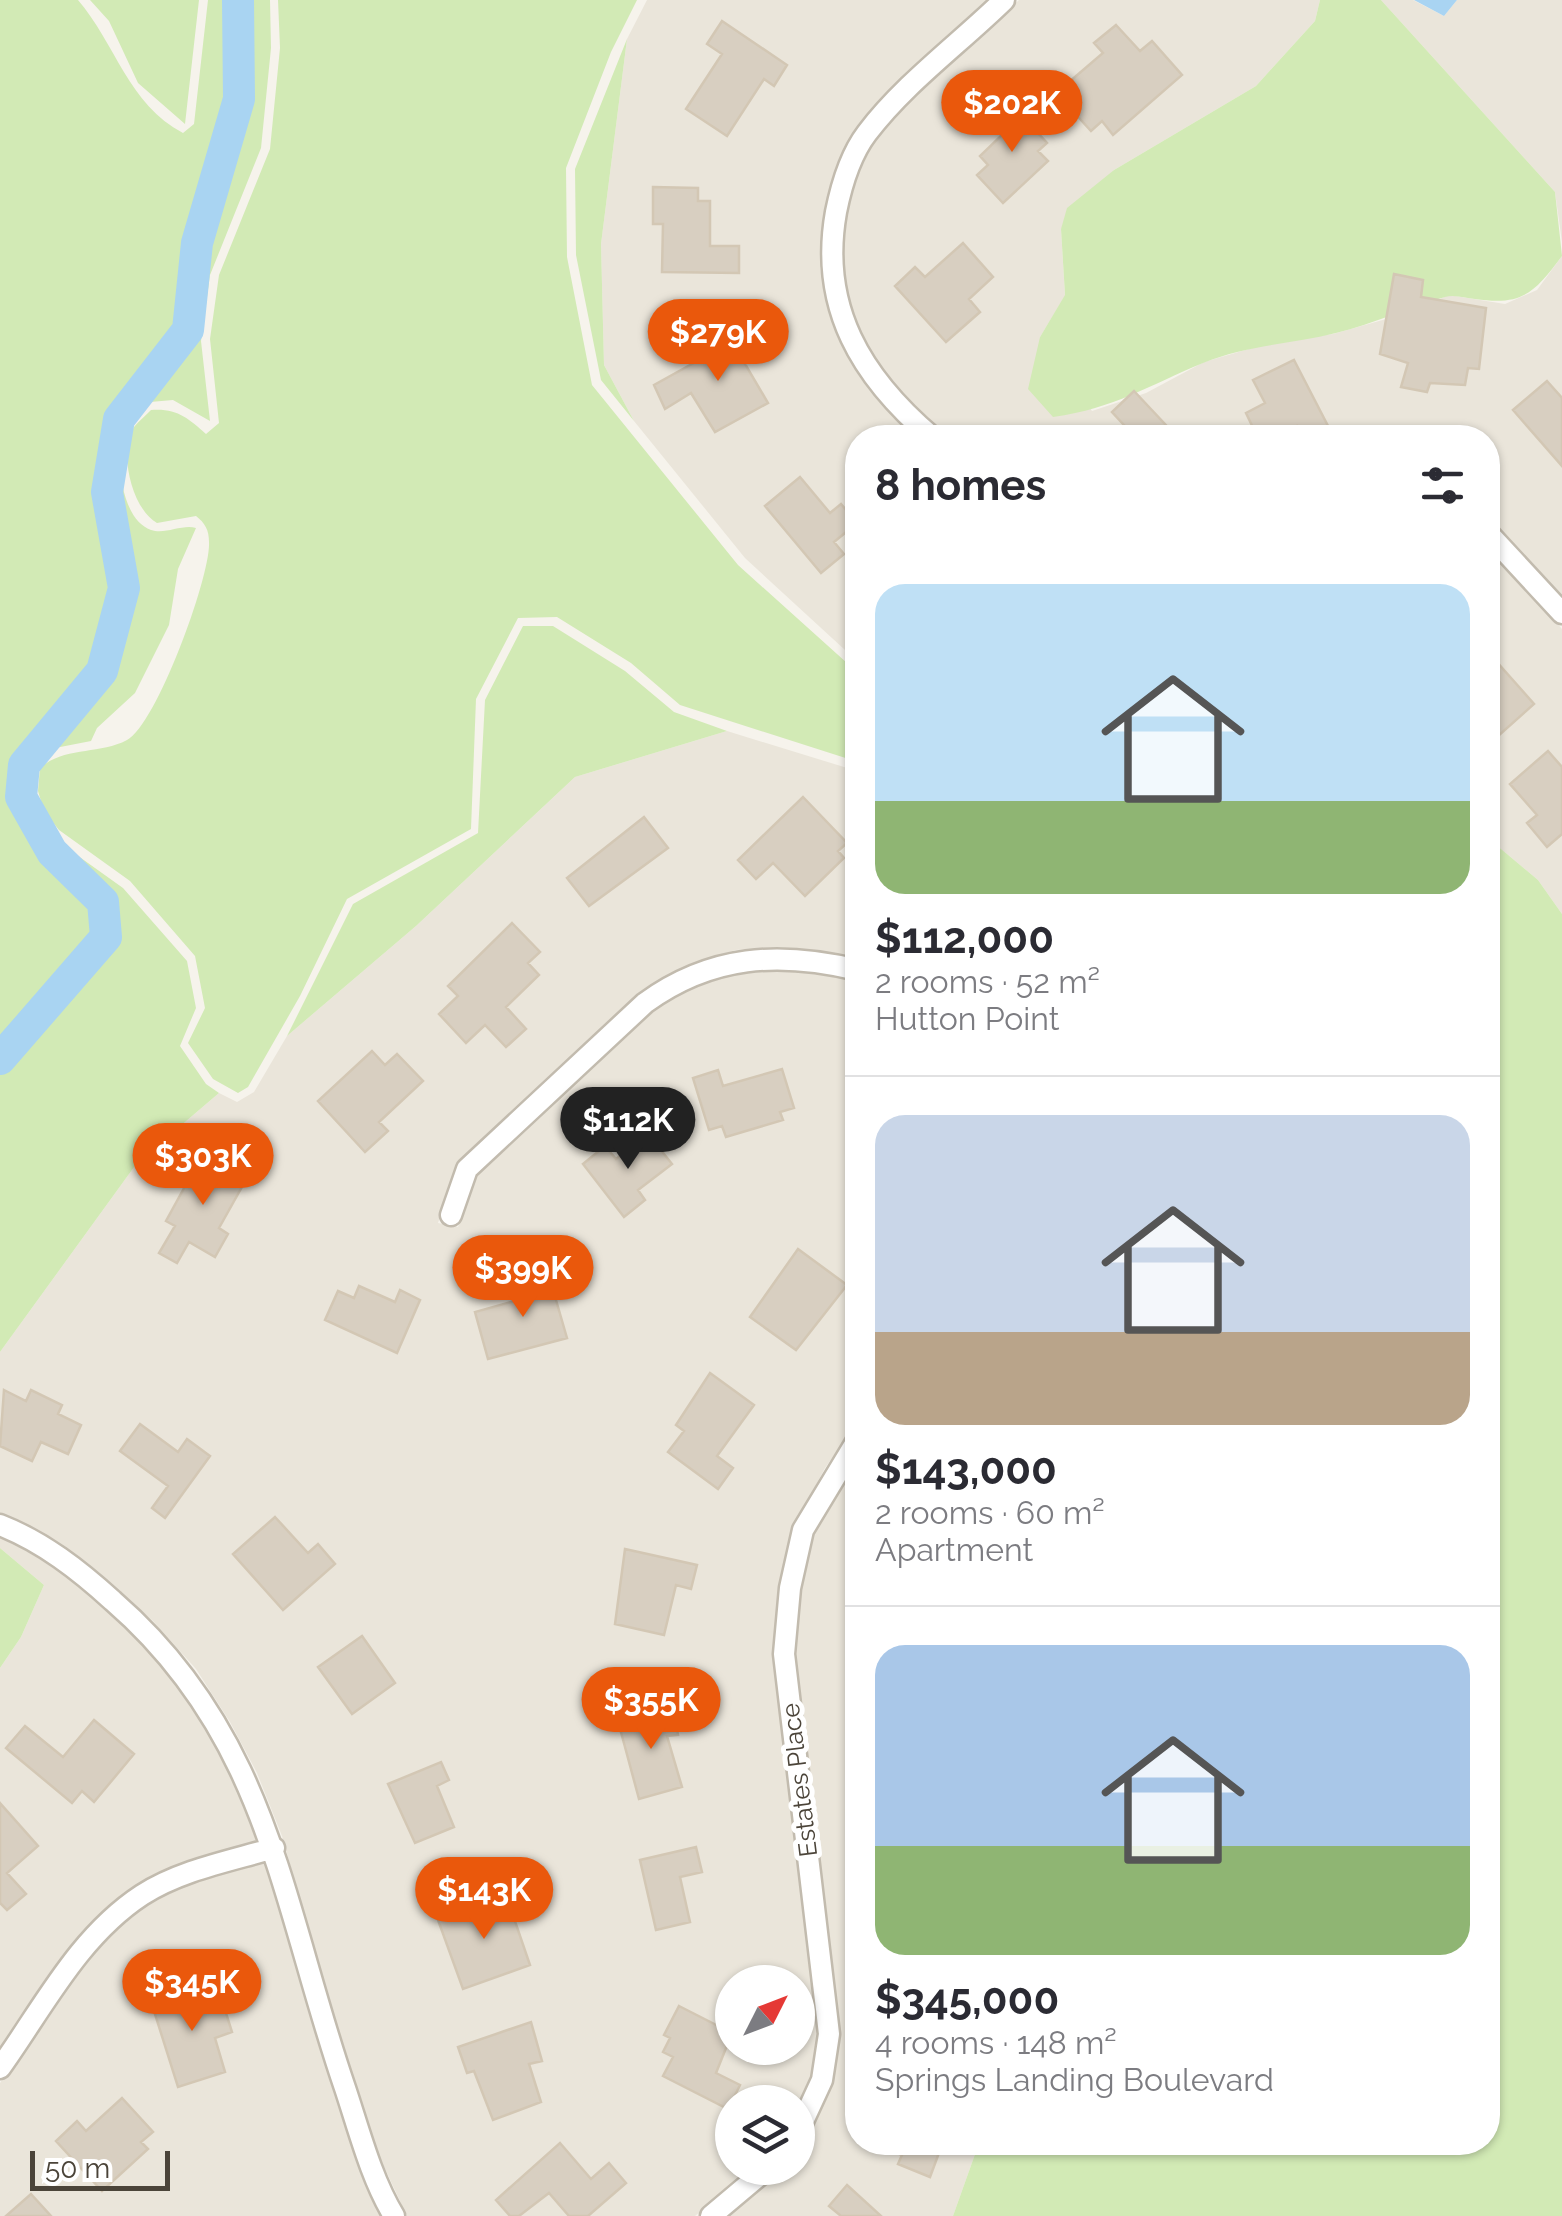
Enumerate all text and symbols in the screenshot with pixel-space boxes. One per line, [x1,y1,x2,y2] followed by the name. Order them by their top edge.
[942,70,1082,155] pin: $202K
[963,84,1061,121] text: $202K
[648,299,788,384] pin: $279K
[670,313,766,350] text: $279K
[1415,458,1470,513] icon: filters
[875,461,1046,510] text: 8 homes
[1083,649,1263,829] icon: home
[875,914,1054,963] text: $112,000
[875,963,1100,1000] text: 2 rooms · 52 m²
[875,1000,1059,1037] text: Hutton Point
[558,1087,698,1172] pin: $112K
[582,1101,674,1138] text: $112K
[133,1123,273,1208] pin: $303K
[155,1137,251,1174] text: $303K
[1083,1180,1263,1360] icon: home
[453,1235,593,1320] pin: $399K
[474,1249,572,1286] text: $399K
[875,1445,1057,1494] text: $143,000
[875,1494,1105,1531] text: 2 rooms · 60 m²
[875,1531,1033,1568] text: Apartment
[581,1667,721,1752] pin: $355K
[604,1681,698,1718] text: $355K
[775,1701,823,1859] street label: Estates Place
[1083,1710,1263,1890] icon: home
[414,1857,554,1942] pin: $143K
[437,1871,531,1908] text: $143K
[122,1949,262,2034] pin: $345K
[144,1963,240,2000] text: $345K
[715,1965,815,2065] north arrow
[715,1965,815,2185] map controls
[875,1975,1059,2024] text: $345,000
[875,2024,1117,2061] text: 4 rooms · 148 m²
[875,2061,1274,2098] text: Springs Landing Boulevard
[715,2085,815,2185] button: layers
[30,2146,170,2190] scale bar
[45,2152,110,2185] text: 50 m

